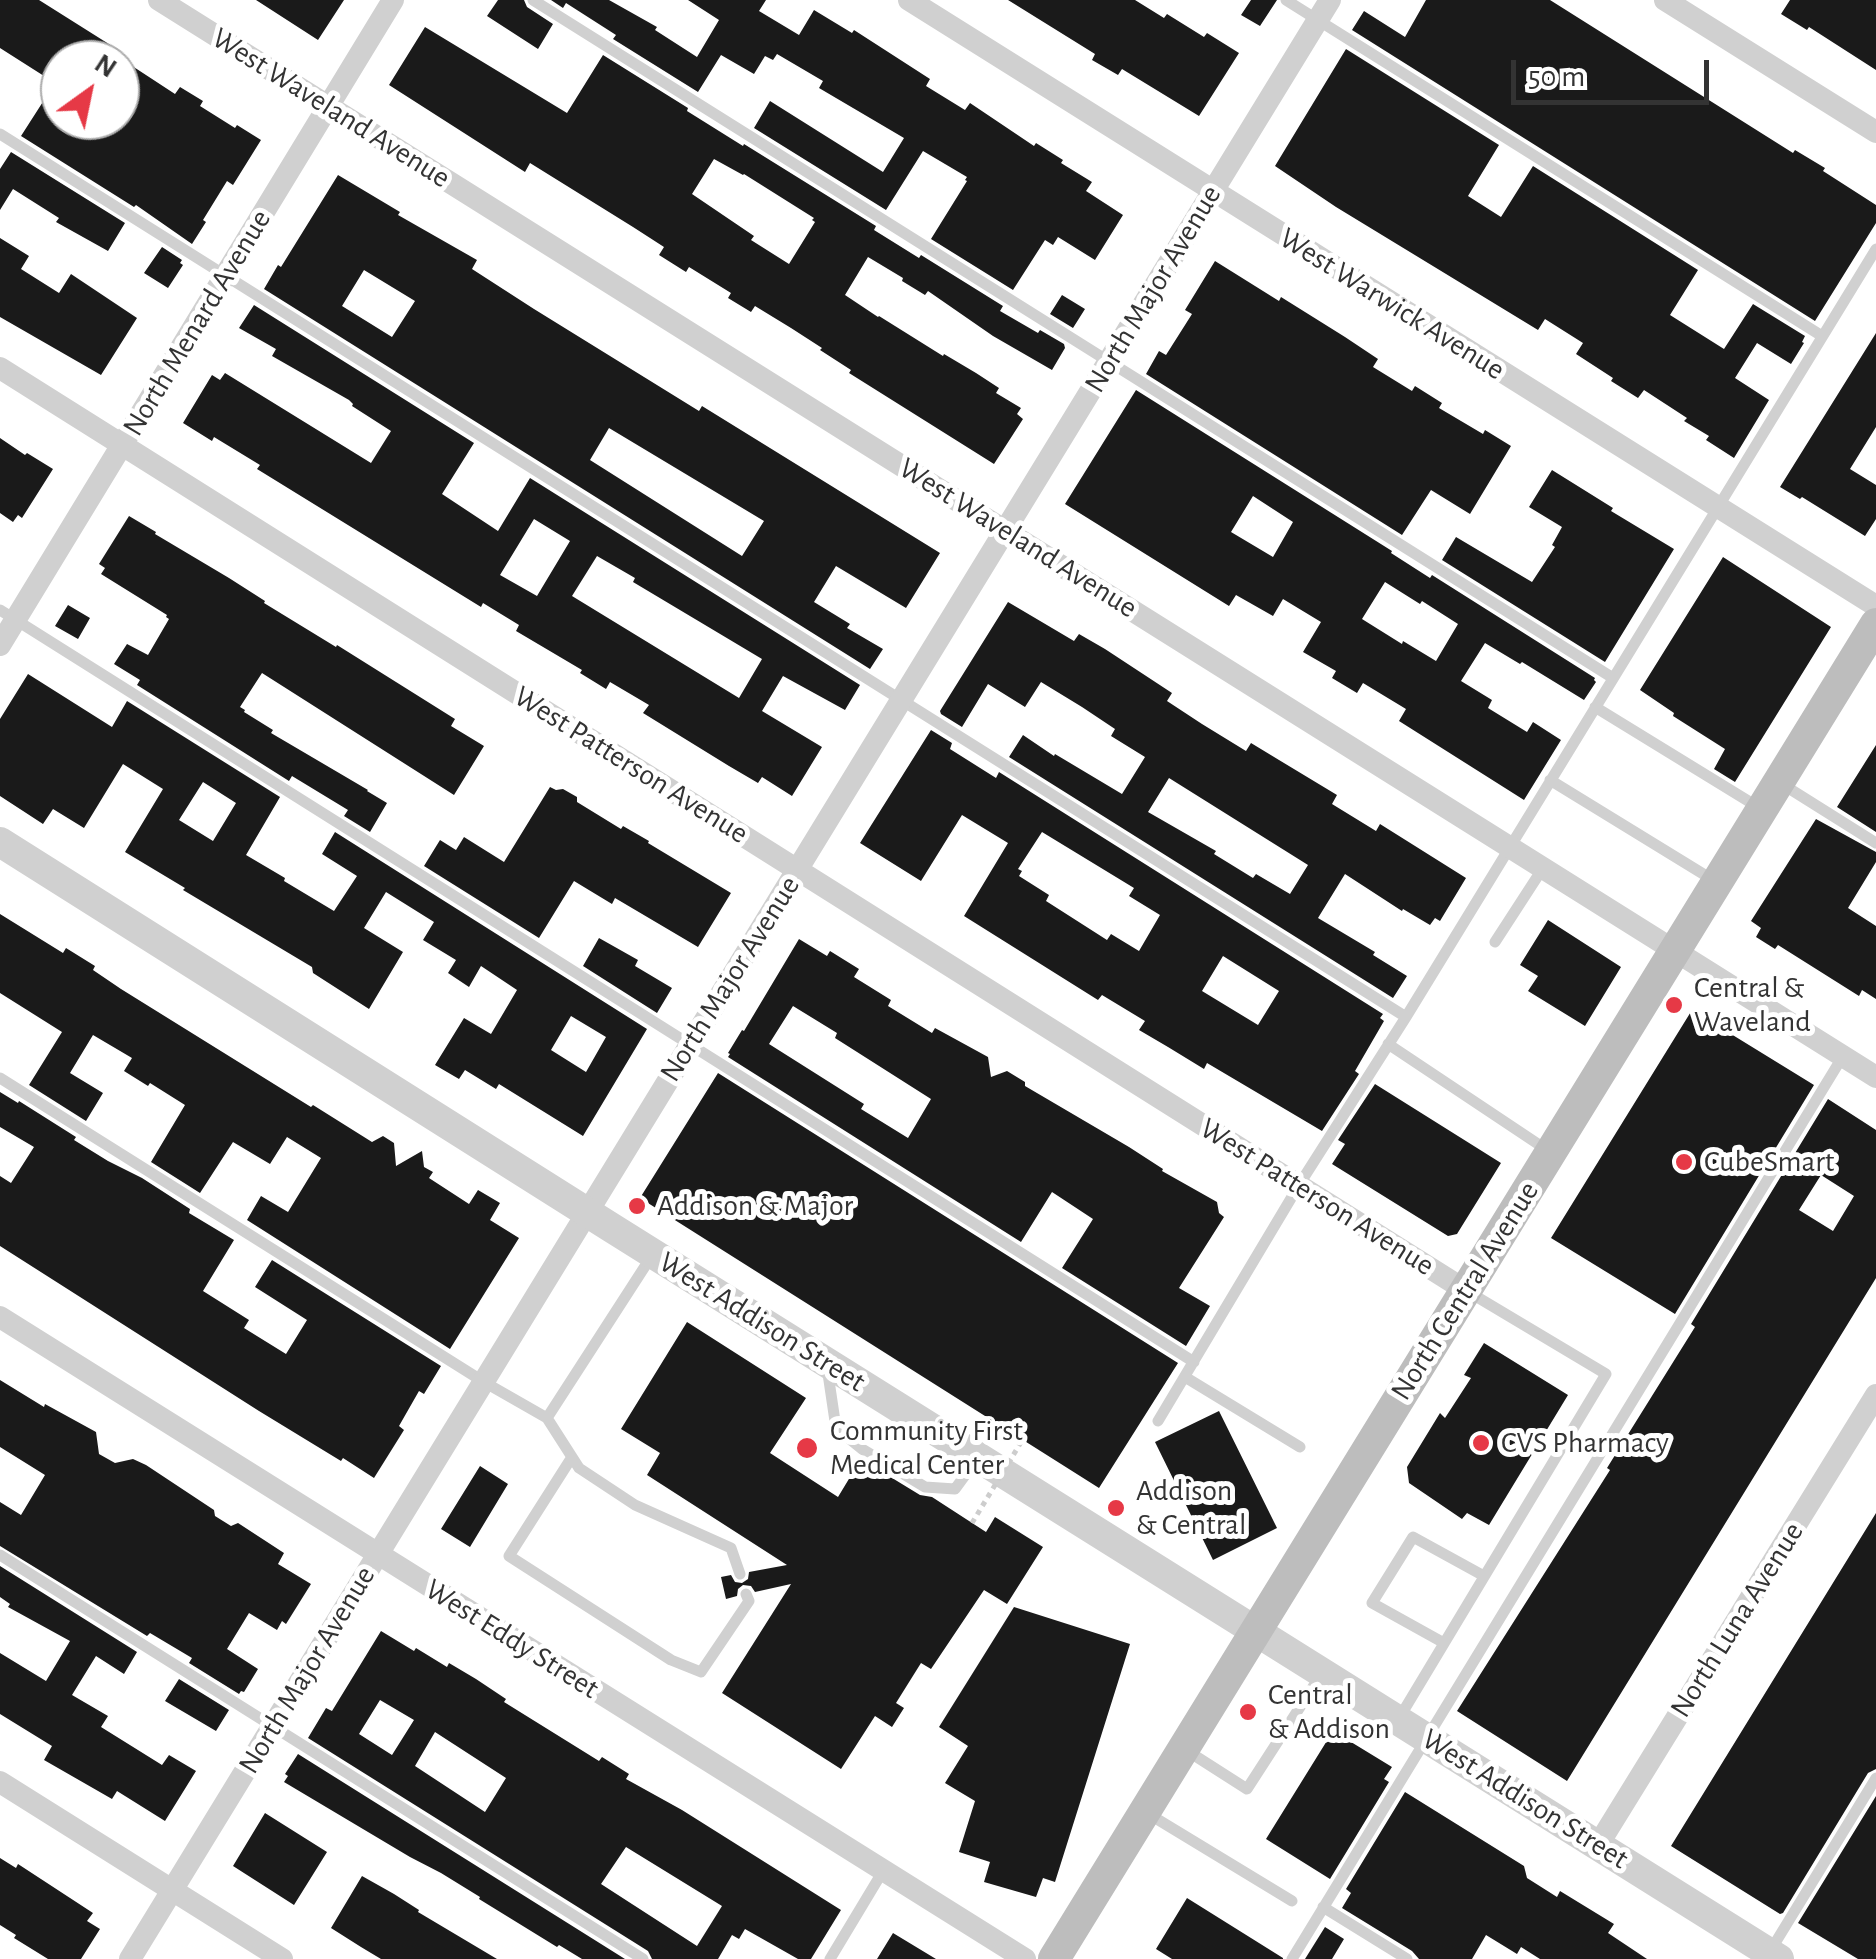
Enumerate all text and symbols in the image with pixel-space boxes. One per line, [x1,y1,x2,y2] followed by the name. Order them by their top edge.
[205,20,457,196] street label: West Waveland Avenue
[40,40,140,140] north arrow
[1516,40,1714,102] scale bar
[89,49,121,84] text: N
[1528,62,1585,92] text: 50 m
[1077,179,1229,399] street label: North Major Avenue
[115,203,279,443] street label: North Menard Avenue
[1273,220,1511,388] street label: West Warwick Avenue
[892,450,1144,626] street label: West Waveland Avenue
[507,678,755,852] street label: West Patterson Avenue
[652,869,808,1089] street label: North Major Avenue
[1694,970,1811,1040] place label: Central & Waveland
[1663,994,1685,1016] marker: Central & Waveland
[1193,1110,1441,1284] street label: West Patterson Avenue
[1704,1144,1834,1180] place label: CubeSmart
[1673,1151,1695,1173] marker: CubeSmart
[1383,1175,1547,1407] street label: North Central Avenue
[657,1188,853,1224] place label: Addison & Major
[626,1195,648,1217] marker: Addison & Major
[652,1244,872,1400] street label: West Addison Street
[830,1413,1023,1484] place label: Community First Medical Center
[1501,1425,1669,1461] place label: CVS Pharmacy
[1470,1432,1492,1454] marker: CVS Pharmacy
[794,1435,820,1461] marker: Community First Medical Center
[1136,1473,1246,1544] place label: Addison & Central
[1105,1497,1127,1519] marker: Addison & Central
[1663,1516,1811,1724] street label: North Luna Avenue
[231,1560,383,1780] street label: North Major Avenue
[418,1571,606,1707] street label: West Eddy Street
[1268,1677,1390,1748] place label: Central & Addison
[1237,1701,1259,1723] marker: Central & Addison
[1415,1721,1635,1877] street label: West Addison Street

